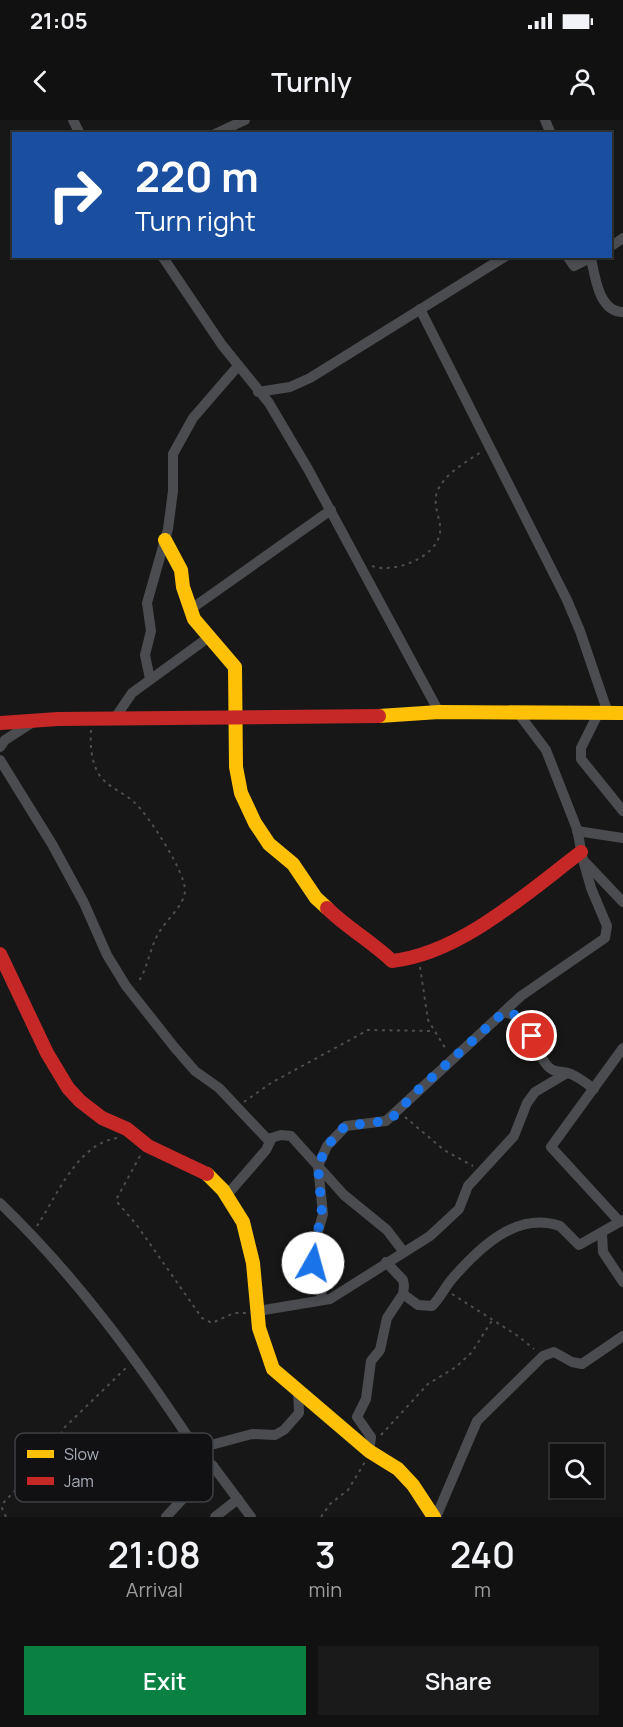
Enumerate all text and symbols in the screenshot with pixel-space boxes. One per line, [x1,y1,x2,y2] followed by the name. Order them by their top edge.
[30,6,88,36] text: 21:05
[271,63,352,100] text: Turnly
[24,65,57,98] icon: back
[566,65,599,98] icon: person
[135,147,259,205] text: 220 m
[36,156,114,234] icon: right
[135,202,256,239] text: Turn right
[506,1010,557,1061] pin
[515,1019,548,1052] icon: arrive
[281,1231,345,1295] position arrow
[15,1433,213,1502] legend
[64,1443,99,1465] text: Slow
[550,1444,604,1498] map controls
[550,1444,604,1498] button: search
[64,1470,94,1492] text: Jam
[108,1530,201,1579] text: 21:08
[315,1530,336,1579] text: 3
[450,1530,515,1579] text: 240
[126,1576,183,1603] text: Arrival
[309,1576,342,1603] text: min
[474,1576,491,1603] text: m
[24,1646,306,1715] button: Exit
[318,1646,599,1715] button: Share

